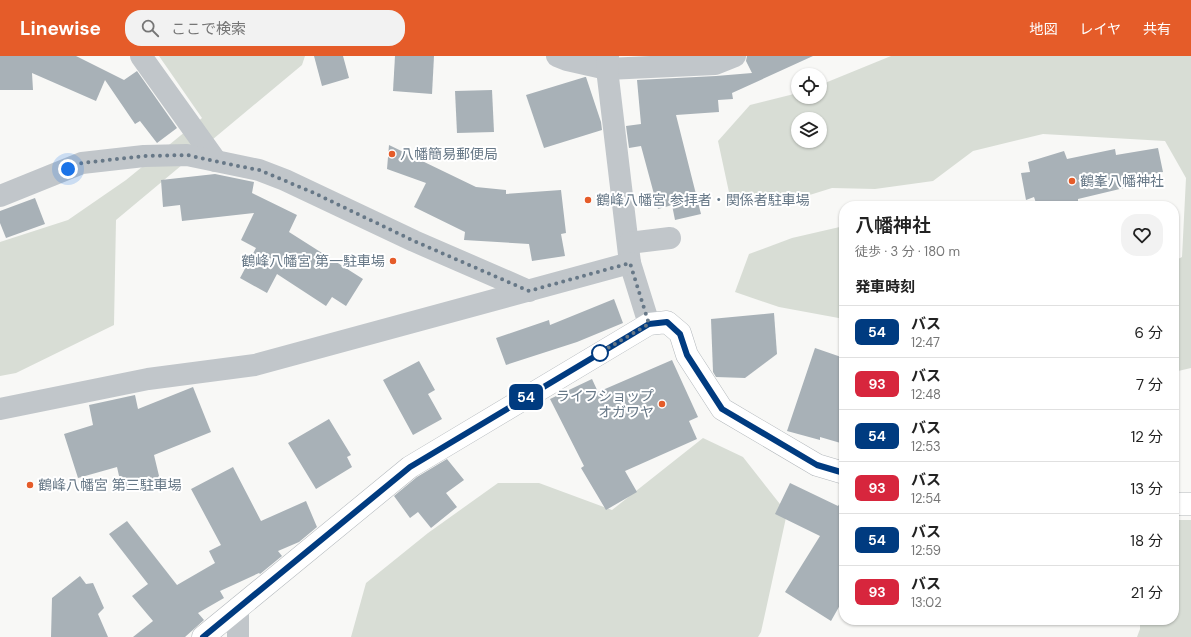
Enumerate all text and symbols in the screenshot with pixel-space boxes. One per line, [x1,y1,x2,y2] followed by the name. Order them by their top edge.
[125,10,405,46] search box
[20,16,101,41] text: Linewise
[139,17,161,39] icon: search
[171,19,246,39] text: ここで検索
[1029,20,1057,38] text: 地図
[1079,20,1121,38] text: レイヤ
[1143,20,1171,38] text: 共有
[791,68,827,148] map controls
[791,68,827,104] button: locate
[791,112,827,148] button: layers
[400,145,498,163] place label: 八幡簡易郵便局
[387,149,397,159] marker: 八幡簡易郵便局
[58,159,78,179] your location
[1080,172,1164,190] place label: 鶴峯八幡神社
[1067,176,1077,186] marker: 鶴峯八幡神社
[596,191,810,209] place label: 鶴峰八幡宮 参拝者・関係者駐車場
[583,195,593,205] marker: 鶴峰八幡宮 参拝者・関係者駐車場
[855,213,931,238] text: 八幡神社
[1121,214,1163,256] button: heart
[855,243,960,260] text: 徒歩 · 3 分 · 180 m
[241,252,385,270] place label: 鶴峰八幡宮 第一駐車場
[388,256,398,266] marker: 鶴峰八幡宮 第一駐車場
[855,277,915,297] text: 発車時刻
[911,314,941,334] text: バス
[868,323,886,341] text: 54
[1135,323,1163,343] text: 6 分
[911,334,940,351] text: 12:47
[591,344,609,362] unlabelled marker
[911,366,941,386] text: バス
[868,375,886,393] text: 93
[1136,375,1163,395] text: 7 分
[508,384,544,410] line badge: 54
[911,386,941,403] text: 12:48
[556,387,654,421] place label: ライフショップ オガワヤ
[517,388,535,406] text: 54
[657,399,667,409] marker: ライフショップ オガワヤ
[911,418,941,438] text: バス
[868,427,886,445] text: 54
[1131,427,1163,447] text: 12 分
[911,438,941,455] text: 12:53
[911,470,941,490] text: バス
[38,476,182,494] place label: 鶴峰八幡宮 第三駐車場
[868,479,886,497] text: 93
[1130,479,1163,499] text: 13 分
[25,480,35,490] marker: 鶴峰八幡宮 第三駐車場
[911,490,941,507] text: 12:54
[911,522,941,542] text: バス
[868,531,886,549] text: 54
[1130,531,1163,551] text: 18 分
[911,542,941,559] text: 12:59
[911,574,941,594] text: バス
[868,583,886,601] text: 93
[1131,583,1163,603] text: 21 分
[911,594,942,611] text: 13:02

